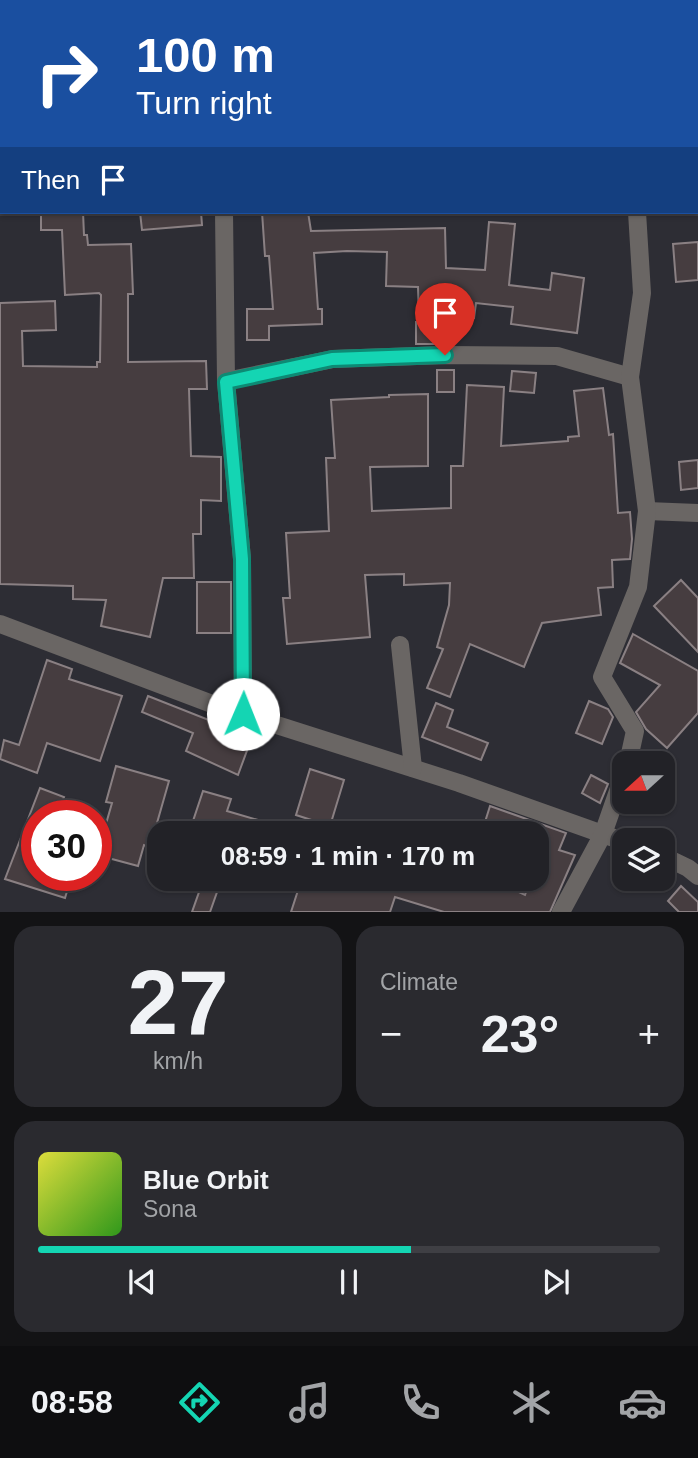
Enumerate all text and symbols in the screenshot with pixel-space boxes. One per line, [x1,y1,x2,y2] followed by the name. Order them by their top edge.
[21,28,112,119] icon: right
[136,28,275,82] text: 100 m
[136,85,272,121] text: Turn right
[94,161,132,199] icon: arrive
[21,165,80,195] text: Then
[415,283,475,355] pin
[426,294,464,332] icon: arrive
[206,677,280,751] position arrow
[612,751,676,814] north arrow
[612,751,675,891] map controls
[21,800,112,891] speed limit sign: 30
[612,828,675,891] button: layers
[221,841,475,871] text: 08:59 · 1 min · 170 m
[127,952,229,1053] text: 27
[380,969,458,995] text: Climate
[481,1005,559,1063] text: 23°
[380,1013,402,1055] text: −
[638,1013,660,1055] text: +
[153,1048,203,1074] text: km/h
[143,1165,269,1195] text: Blue Orbit
[143,1196,197,1222] text: Sona
[123,1263,161,1301] icon: previous
[330,1263,368,1301] icon: pause
[537,1263,575,1301] icon: next
[175,1378,224,1427] icon: directions
[285,1378,334,1427] icon: music
[396,1378,445,1427] icon: phone
[507,1378,556,1427] icon: climate
[618,1378,667,1427] icon: car
[31,1384,113,1420] text: 08:58

